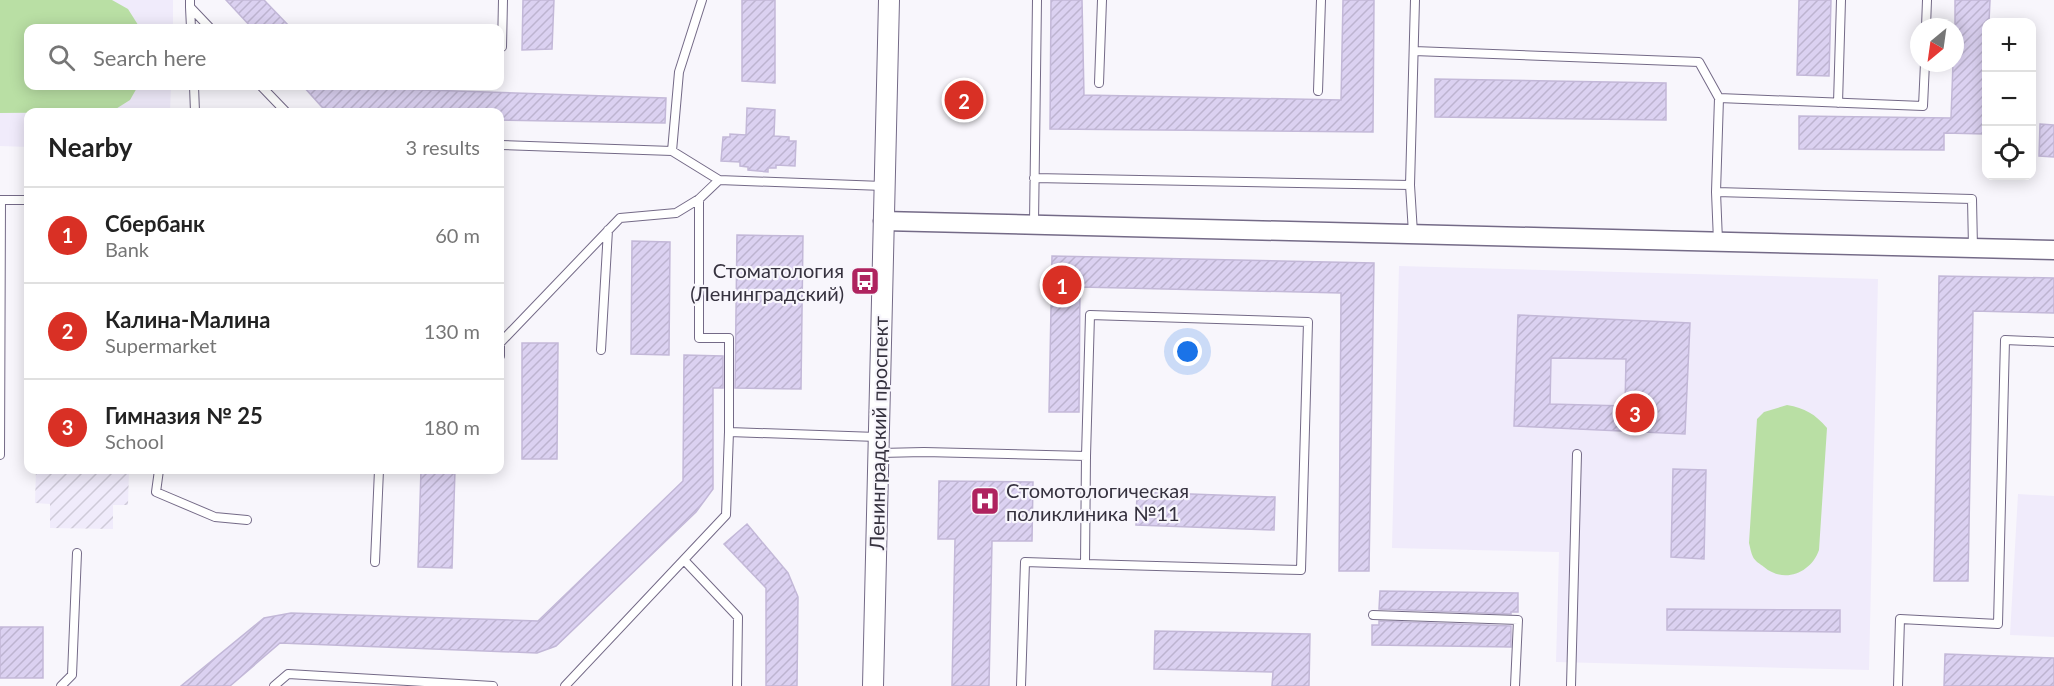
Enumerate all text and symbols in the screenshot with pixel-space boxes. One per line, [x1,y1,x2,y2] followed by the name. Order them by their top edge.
[1910,18,1964,72] north arrow
[1982,18,2036,180] map controls
[1982,18,2036,72] button: +
[24,24,504,90] search box
[45,41,78,74] icon: search
[93,44,206,71] text: Search here
[1982,72,2036,126] button: −
[944,78,984,122] pin: 2
[1982,126,2036,180] button: locate
[48,131,133,163] text: Nearby
[405,135,480,159] text: 3 results
[105,210,205,237] text: Сбербанк
[62,223,73,247] text: 1
[435,223,480,247] text: 60 m
[105,237,149,261] text: Bank
[690,258,844,305] place label: Стоматология (Ленинградский)
[1042,262,1082,308] pin: 1
[849,265,881,297] bus stop icon: Стоматология (Ленинградский)
[105,306,271,333] text: Калина-Малина
[864,316,892,551] street label: Ленинградский проспект
[62,319,73,343] text: 2
[424,319,480,343] text: 130 m
[105,333,217,357] text: Supermarket
[1173,337,1202,366] your location
[1616,390,1654,436] pin: 3
[105,402,263,429] text: Гимназия № 25
[62,415,73,439] text: 3
[424,415,480,439] text: 180 m
[105,429,164,453] text: School
[1006,478,1189,525] place label: Стомотологическая поликлиника №11
[969,485,1001,517] hospital icon: Стомотологическая поликлиника №11

